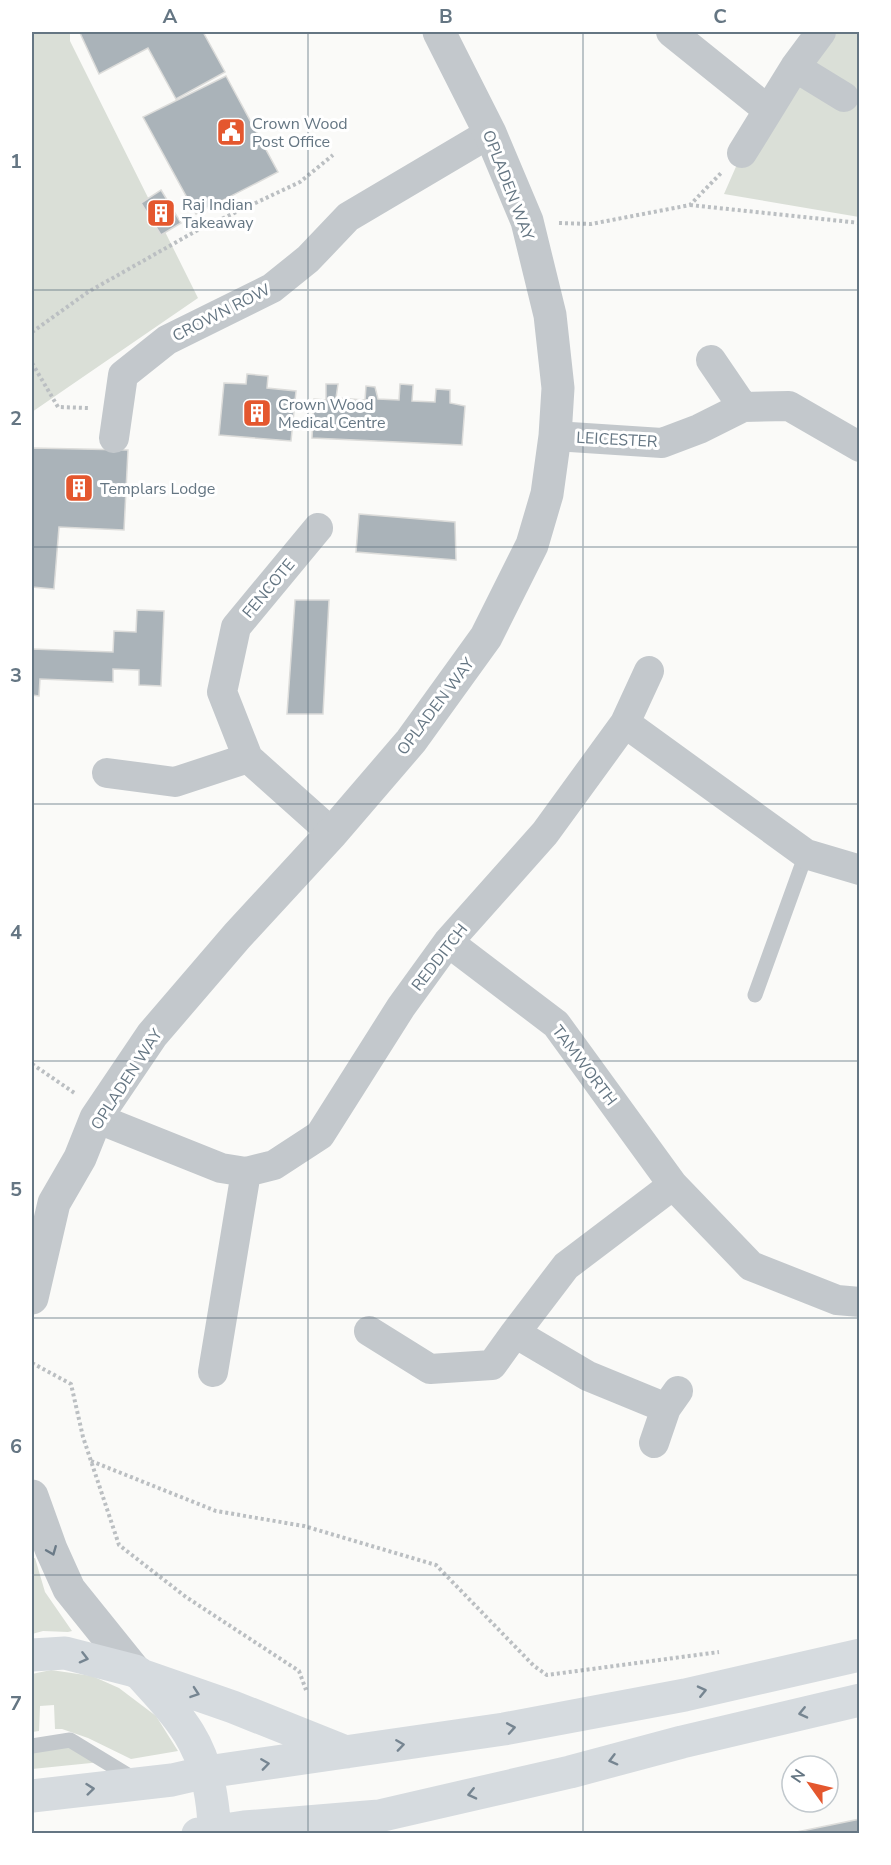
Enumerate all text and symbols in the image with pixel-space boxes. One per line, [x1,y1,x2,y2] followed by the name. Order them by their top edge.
[163,3,178,30] text: A
[439,3,453,30] text: B
[713,3,727,30] text: C
[252,113,348,153] place label: Crown Wood Post Office
[215,116,247,148] public building icon: Crown Wood Post Office
[477,127,539,244] street label: OPLADEN WAY
[10,148,22,175] text: 1
[182,194,254,234] place label: Raj Indian Takeaway
[145,197,177,229] building icon: Raj Indian Takeaway
[169,279,275,347] street label: CROWN ROW
[278,394,385,434] place label: Crown Wood Medical Centre
[241,397,273,429] building icon: Crown Wood Medical Centre
[10,405,22,432] text: 2
[576,427,658,453] street label: LEICESTER
[63,472,95,504] building icon: Templars Lodge
[100,478,215,500] place label: Templars Lodge
[238,554,300,623] street label: FENCOTE
[392,653,480,760] street label: OPLADEN WAY
[10,662,22,689] text: 3
[10,919,22,946] text: 4
[407,919,473,996] street label: REDDITCH
[547,1021,622,1110] street label: TAMWORTH
[86,1024,168,1134] street label: OPLADEN WAY
[10,1176,22,1203] text: 5
[10,1433,22,1460] text: 6
[45,1545,57,1556] one-way arrow
[78,1650,88,1663] one-way arrow
[697,1685,707,1698] one-way arrow
[189,1686,200,1699] one-way arrow
[10,1690,22,1717] text: 7
[798,1706,808,1719] one-way arrow
[505,1722,515,1735] one-way arrow
[395,1740,404,1752] one-way arrow
[609,1753,619,1766] one-way arrow
[780,1754,840,1814] north arrow
[261,1759,270,1771] one-way arrow
[786,1765,811,1787] text: N
[85,1783,94,1796] one-way arrow
[467,1787,477,1800] one-way arrow

